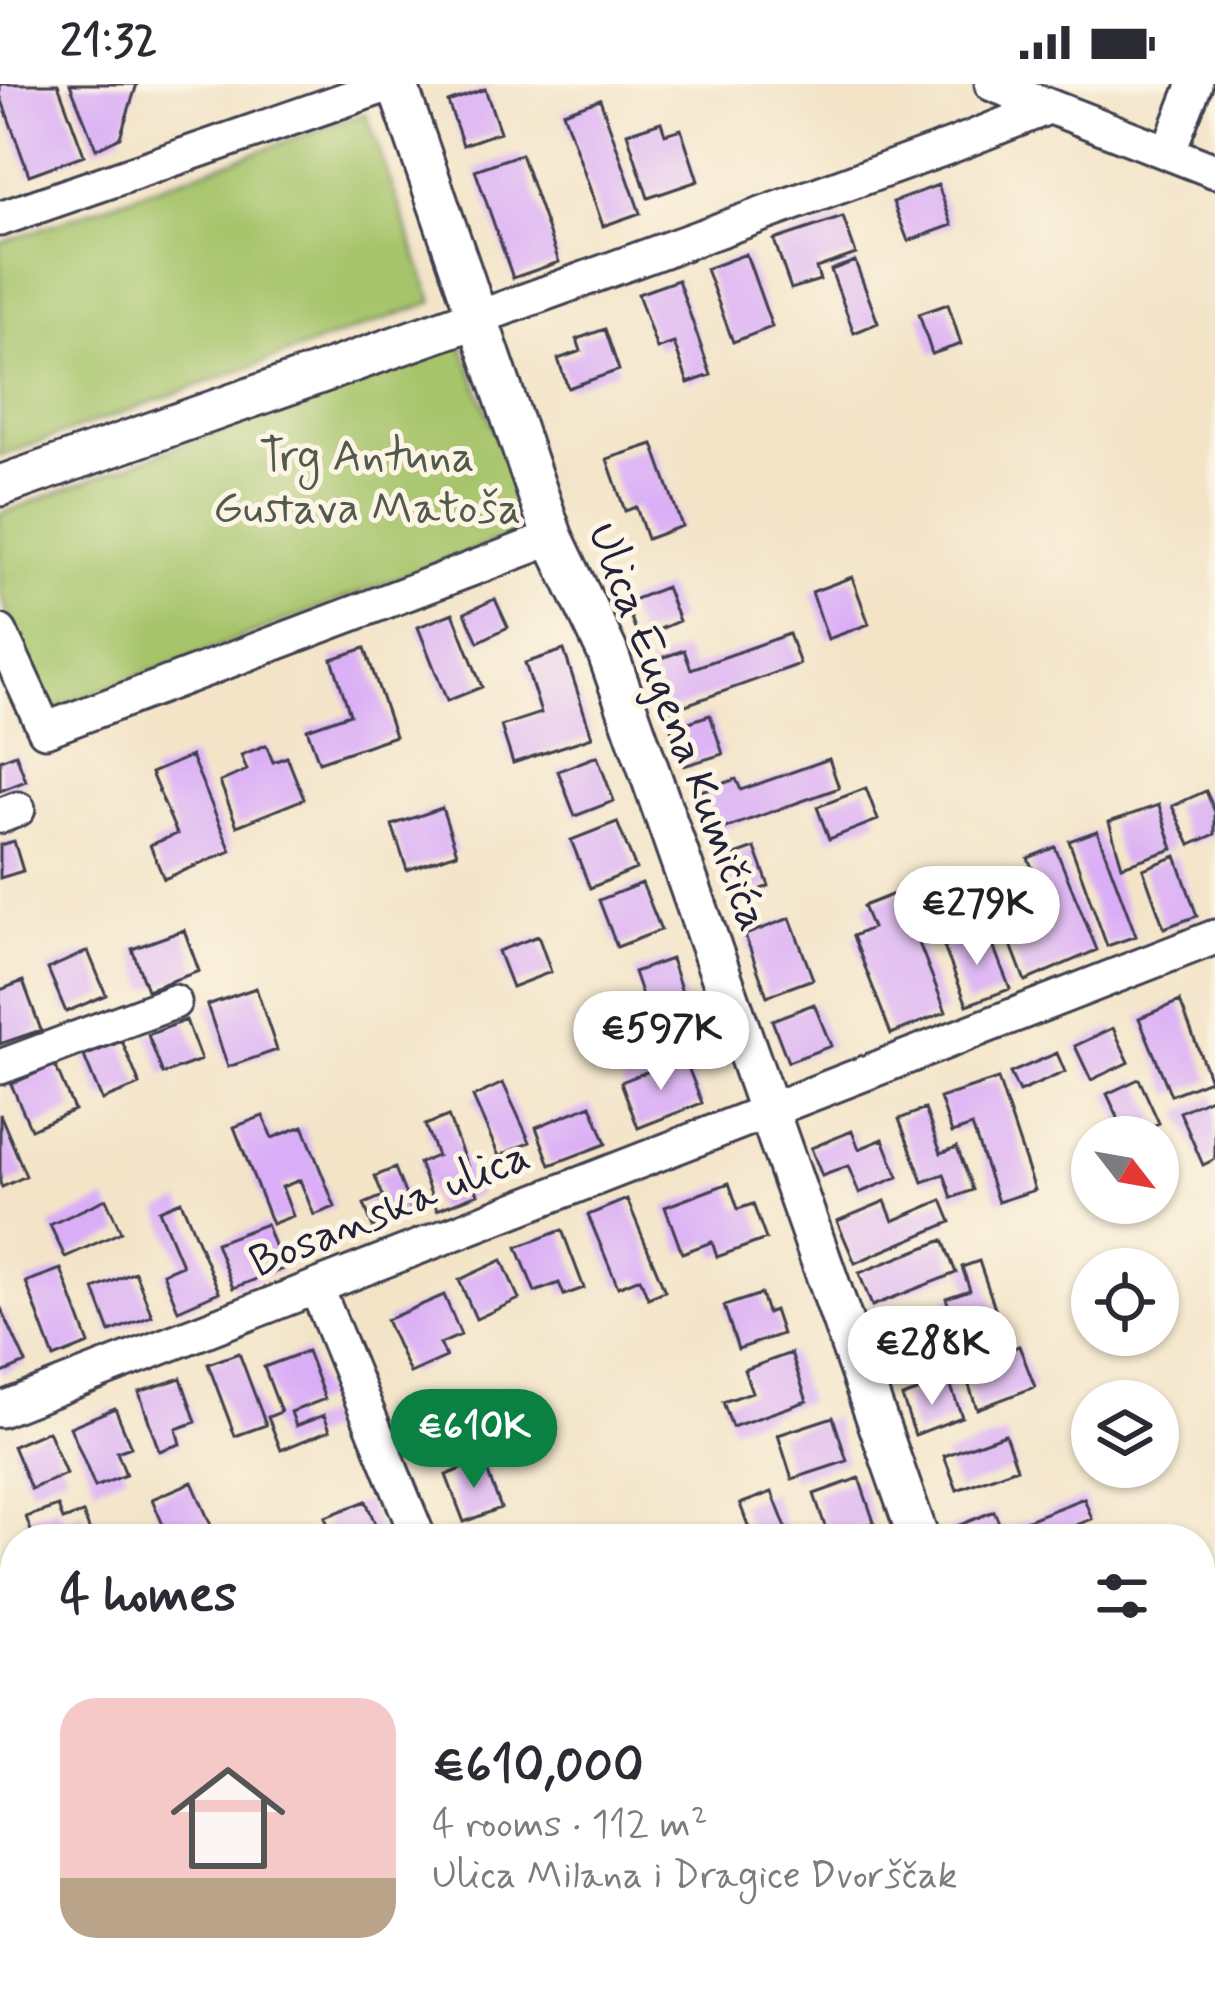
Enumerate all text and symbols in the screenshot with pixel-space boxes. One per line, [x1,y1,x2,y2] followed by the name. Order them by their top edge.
[60,13,158,72] text: 21:32
[213,428,521,539] park label: Trg Antuna Gustava Matoša
[572,515,782,939] street label: Ulica Eugena Kumičića
[893,866,1061,968] pin: €279K
[921,879,1033,930] text: €279K
[577,991,745,1093] pin: €597K
[600,1004,722,1055] text: €597K
[1071,1116,1179,1224] north arrow
[1071,1116,1179,1488] map controls
[241,1127,539,1293] street label: Bosanska ulica
[1071,1248,1179,1356] button: locate
[848,1306,1016,1408] pin: €288K
[875,1319,989,1370] text: €288K
[1071,1380,1179,1488] button: layers
[390,1389,558,1491] pin: €610K
[417,1402,531,1453] text: €610K
[60,1563,237,1629] text: 4 homes
[1089,1563,1155,1629] icon: filters
[432,1734,644,1800] text: €610,000
[156,1746,300,1890] icon: home
[432,1800,708,1851] text: 4 rooms · 112 m²
[432,1851,957,1902] text: Ulica Milana i Dragice Dvorščak

